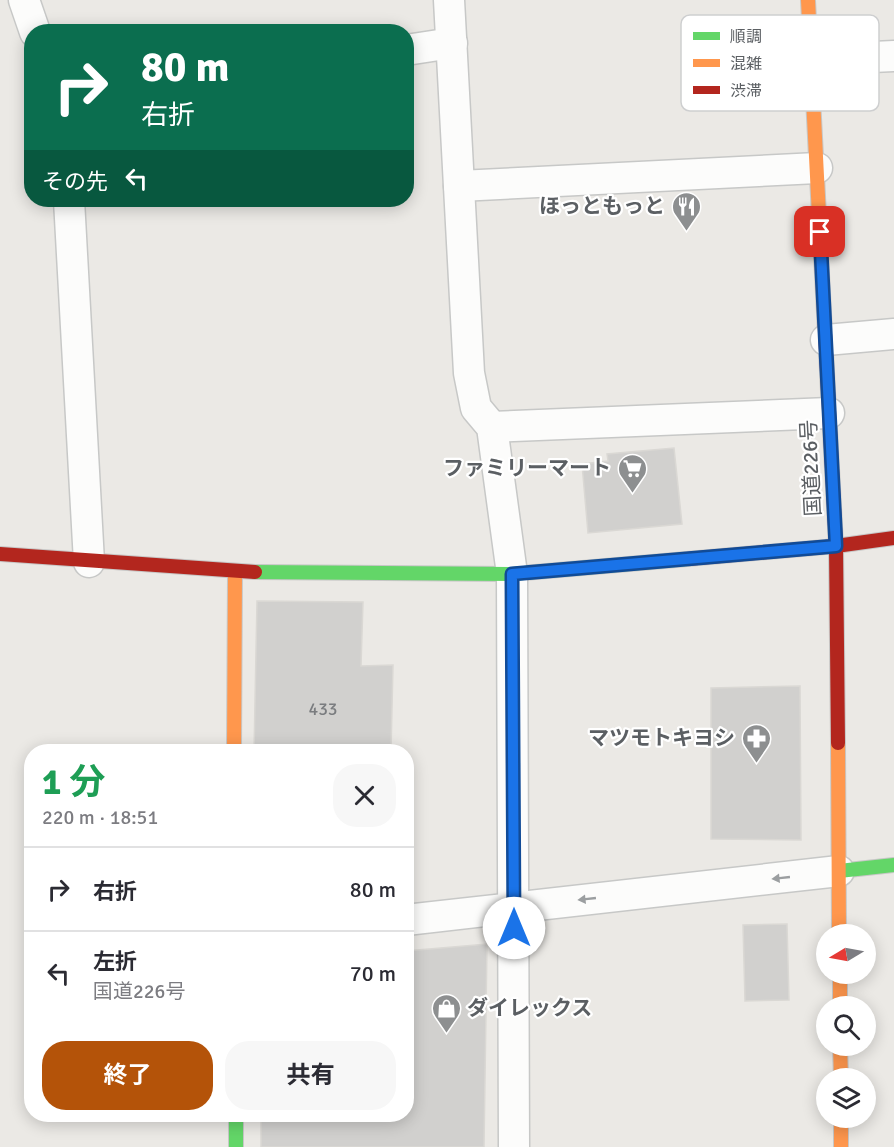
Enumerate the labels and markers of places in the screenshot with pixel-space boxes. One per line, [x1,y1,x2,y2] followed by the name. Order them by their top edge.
[670,190,702,232] restaurant icon: ほっともっと
[539,193,665,219] place label: ほっともっと
[794,206,845,257] pin
[616,452,648,494] supermarket icon: ファミリーマート
[443,455,611,481] place label: ファミリーマート
[740,722,772,764] pharmacy icon: マツモトキヨシ
[588,725,735,751] place label: マツモトキヨシ
[430,992,462,1034] shop icon: ダイレックス
[467,995,592,1021] place label: ダイレックス

